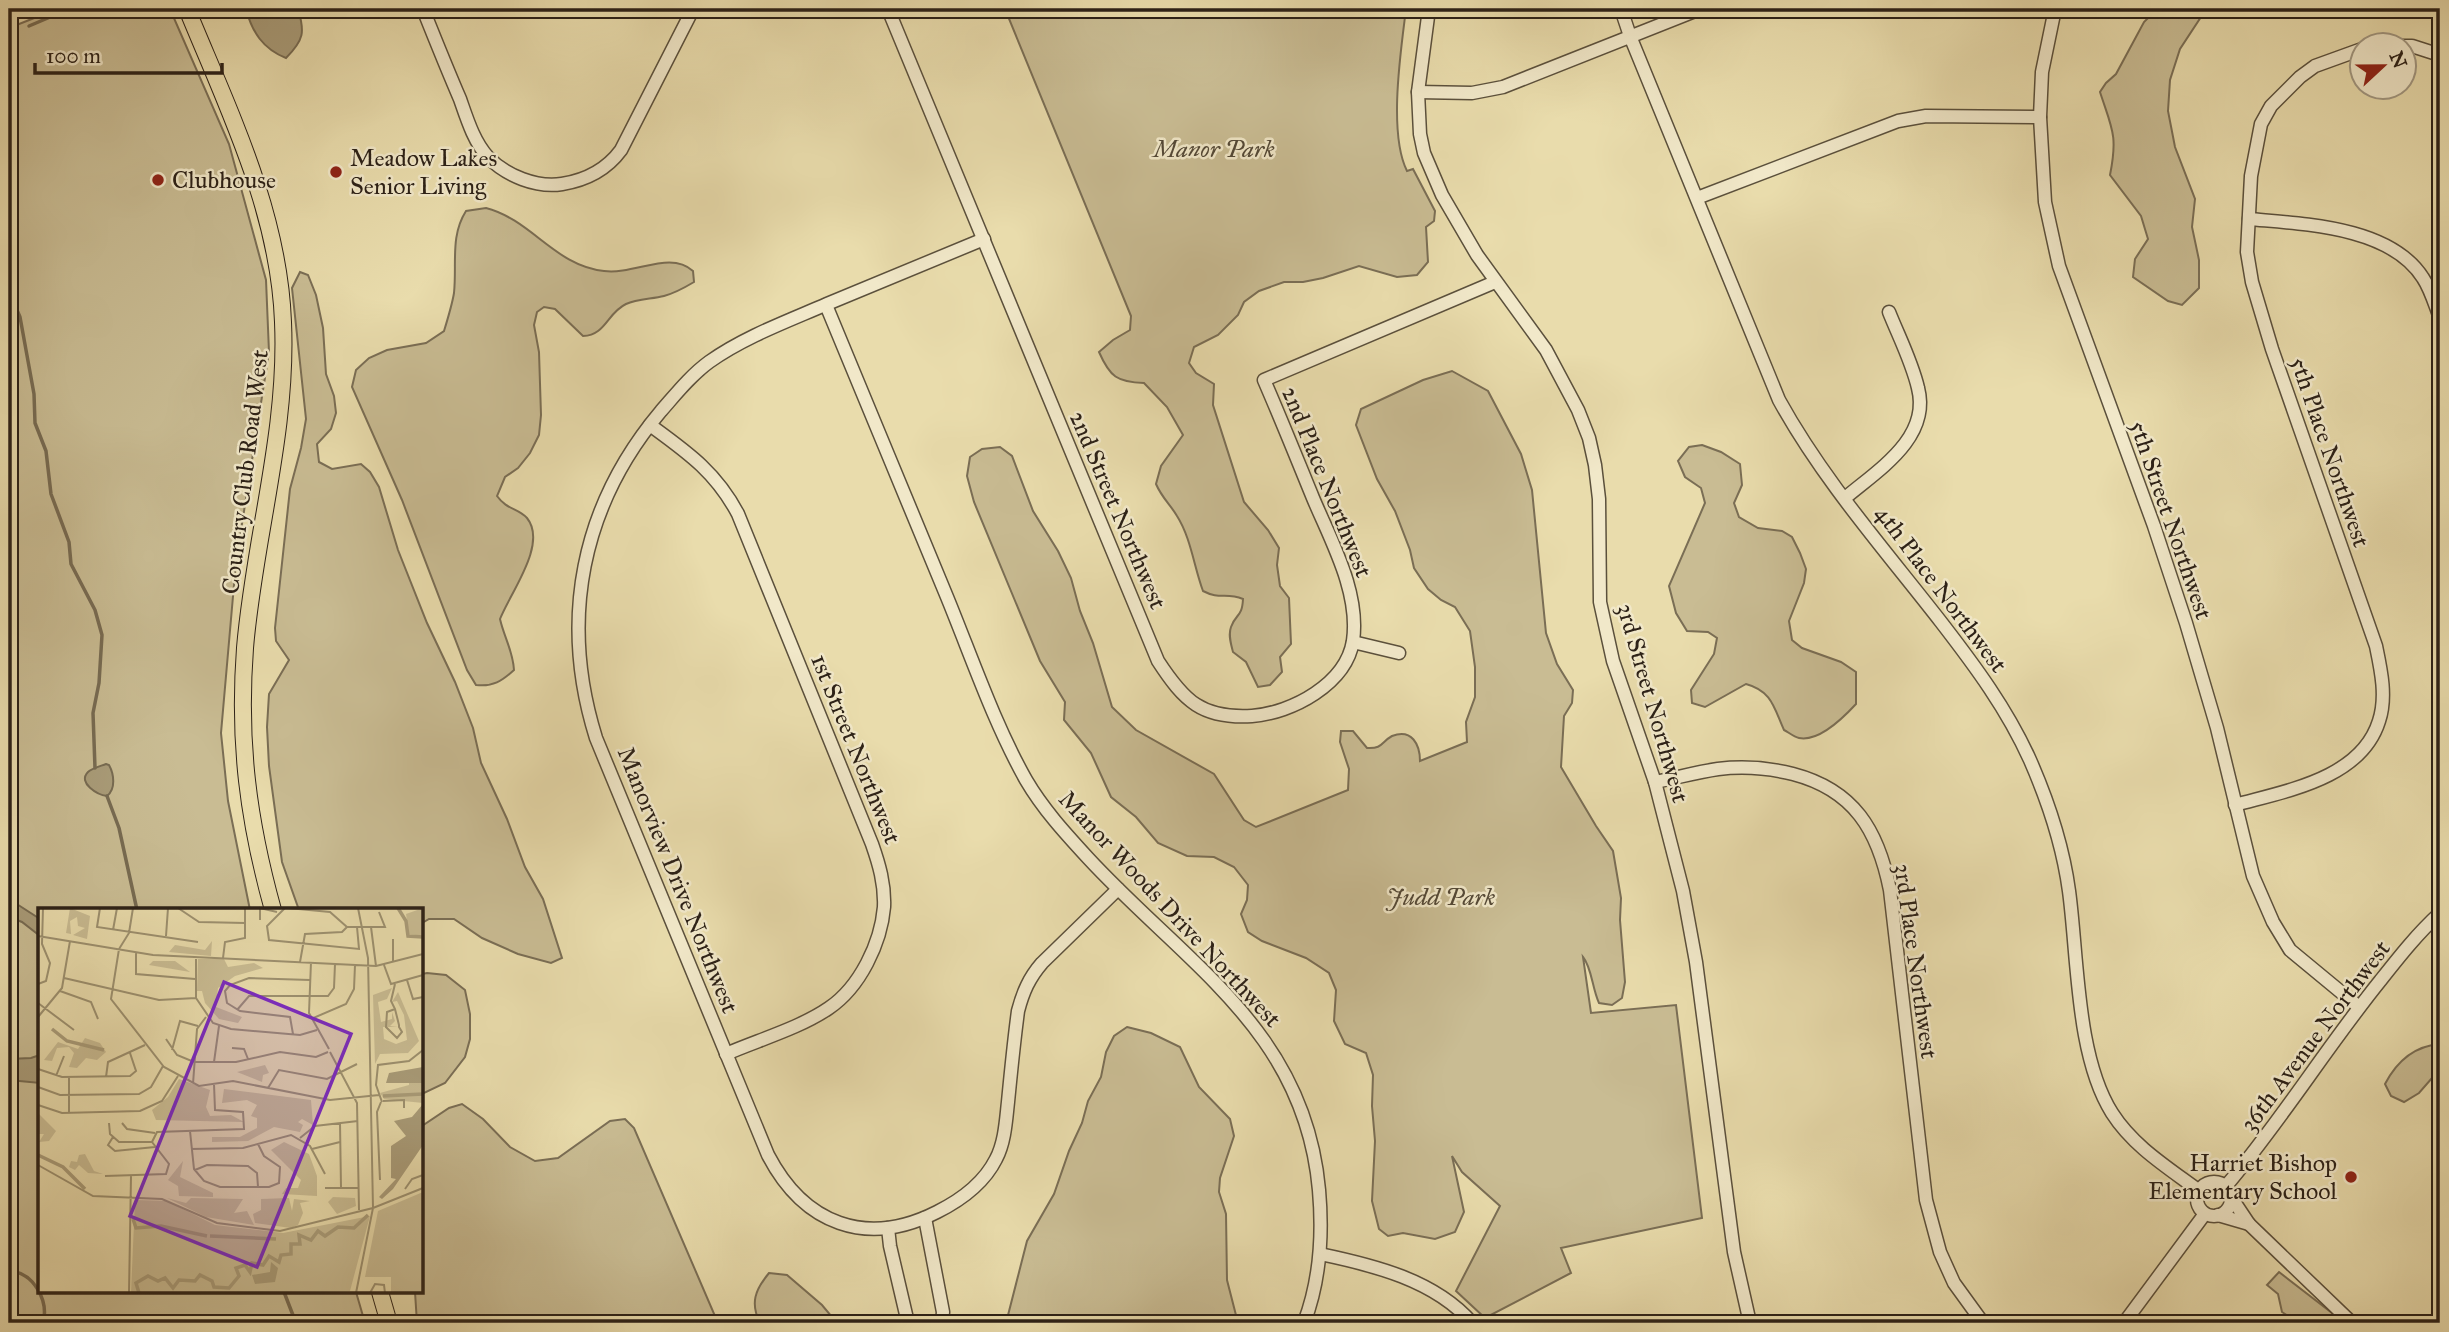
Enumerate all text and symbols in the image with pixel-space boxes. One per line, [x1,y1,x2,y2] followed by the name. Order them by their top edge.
[35,32,222,76] scale bar
[2348,32,2418,102] north arrow
[46,43,101,69] text: 100 m
[2385,48,2412,72] text: N
[1151,134,1275,164] park label: Manor Park
[350,143,497,201] place label: Meadow Lakes Senior Living
[328,164,344,180] marker: Meadow Lakes Senior Living
[172,165,276,195] place label: Clubhouse
[150,172,166,188] marker: Clubhouse
[215,348,275,596] street label: Country Club Road West
[2283,353,2377,552] street label: 5th Place Northwest
[1275,382,1379,582] street label: 2nd Place Northwest
[1063,406,1173,614] street label: 2nd Street Northwest
[2123,417,2219,624] street label: 5th Street Northwest
[1868,500,2014,679] street label: 4th Place Northwest
[1610,600,1696,807] street label: 3rd Street Northwest
[804,650,908,849] street label: 1st Street Northwest
[611,743,745,1018] street label: Manorview Drive Northwest
[1052,784,1288,1034] street label: Manor Woods Drive Northwest
[1887,861,1945,1061] street label: 3rd Place Northwest
[1385,882,1496,912] park label: Judd Park
[38,908,424,1294] inset map
[2233,934,2397,1138] street label: 36th Avenue Northwest
[2148,1148,2338,1206] place label: Harriet Bishop Elementary School
[2343,1169,2359,1185] marker: Harriet Bishop Elementary School

